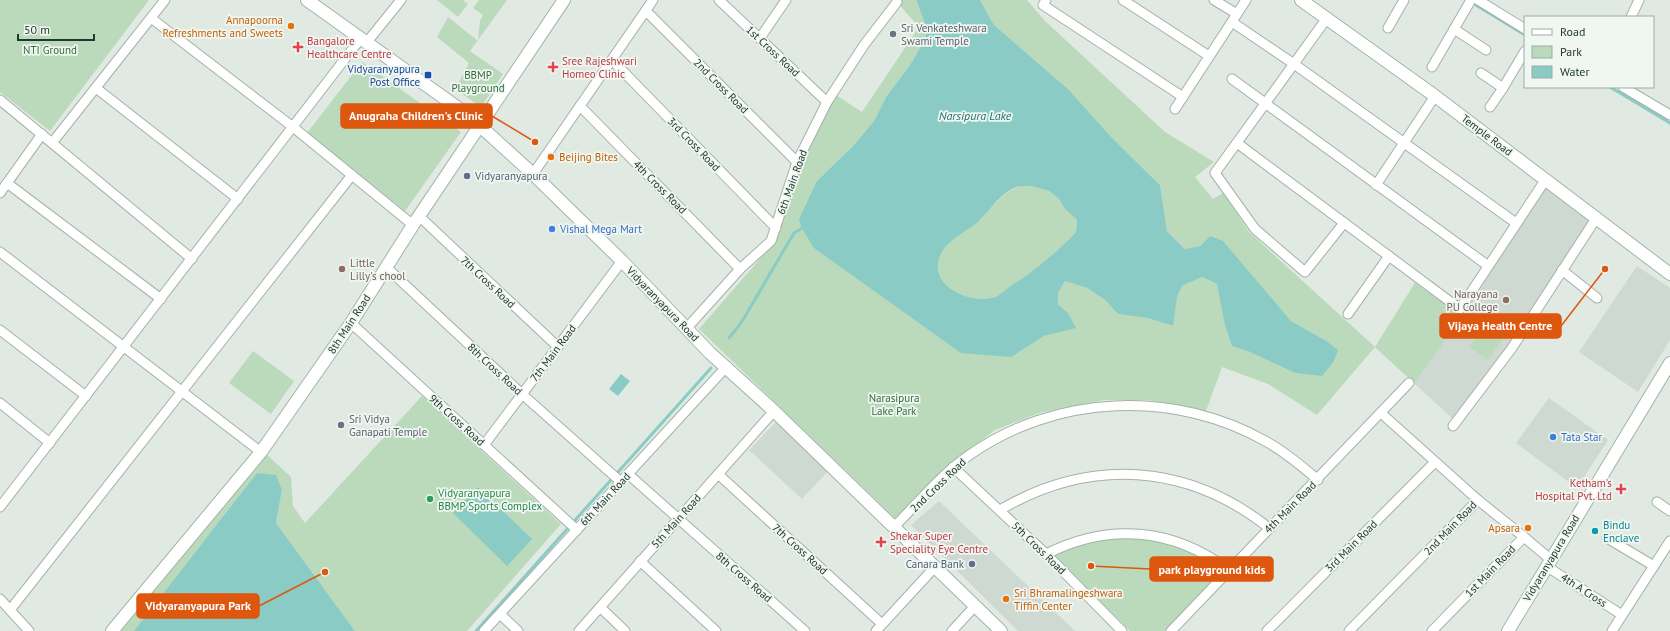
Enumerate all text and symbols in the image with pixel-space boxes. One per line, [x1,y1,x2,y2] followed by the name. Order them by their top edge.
[163,13,283,40] place label: Annapoorna Refreshments and Sweets
[18,16,94,42] scale bar
[1524,16,1654,88] legend
[286,21,296,31] marker: Annapoorna Refreshments and Sweets
[901,21,987,48] place label: Sri Venkateshwara Swami Temple
[24,22,50,37] text: 50 m
[743,23,803,80] street label: 1st Cross Road
[1560,24,1585,39] text: Road
[888,29,898,39] marker: Sri Venkateshwara Swami Temple
[307,34,392,61] place label: Bangalore Healthcare Centre
[292,41,304,53] marker: Bangalore Healthcare Centre
[23,43,77,57] park label: NTI Ground
[1560,44,1582,59] text: Park
[562,54,637,81] place label: Sree Rajeshwari Homeo Clinic
[691,56,751,116] street label: 2nd Cross Road
[547,61,559,73] marker: Sree Rajeshwari Homeo Clinic
[346,62,420,89] place label: Vidyaranyapura Post Office
[1560,64,1590,79] text: Water
[451,68,505,95] park label: BBMP Playground
[423,70,433,80] marker: Vidyaranyapura Post Office
[341,104,492,128] callout: Anugraha Children's Clinic
[349,108,483,123] text: Anugraha Children's Clinic
[939,108,1012,123] water label: Narsipura Lake
[1459,111,1515,159] street label: Temple Road
[665,114,723,174] street label: 3rd Cross Road
[774,148,810,216] street label: 6th Main Road
[559,150,618,164] place label: Beijing Bites
[546,152,556,162] marker: Beijing Bites
[630,157,690,217] street label: 4th Cross Road
[474,169,548,183] place label: Vidyaranyapura
[462,171,472,181] marker: Vidyaranyapura
[559,222,642,236] place label: Vishal Mega Mart
[547,224,557,234] marker: Vishal Mega Mart
[458,253,518,311] street label: 7th Cross Road
[350,256,406,283] place label: Little Lilly's chool
[623,263,702,344] street label: Vidyaranyapura Road
[337,264,347,274] marker: Little Lilly's chool
[1447,287,1498,314] place label: Narayana PU College
[325,292,373,356] street label: 8th Main Road
[1501,295,1511,305] marker: Narayana PU College
[1440,314,1561,338] callout: Vijaya Health Centre
[1447,318,1552,333] text: Vijaya Health Centre
[527,322,579,384] street label: 7th Main Road
[465,340,525,398] street label: 8th Cross Road
[426,391,488,449] street label: 9th Cross Road
[869,391,919,418] park label: Narasipura Lake Park
[349,412,428,439] place label: Sri Vidya Ganapati Temple
[336,420,346,430] marker: Sri Vidya Ganapati Temple
[1561,430,1603,444] place label: Tata Star
[1548,432,1558,442] marker: Tata Star
[907,455,969,515] street label: 2nd Cross Road
[577,469,633,529] street label: 6th Main Road
[1535,476,1612,503] place label: Ketham's Hospital Pvt. Ltd
[1261,478,1319,536] street label: 4th Main Road
[1615,483,1627,495] marker: Ketham's Hospital Pvt. Ltd
[437,486,542,513] place label: Vidyaranyapura BBMP Sports Complex
[648,491,704,551] street label: 5th Main Road
[425,494,435,504] marker: Vidyaranyapura BBMP Sports Complex
[1421,498,1479,558] street label: 2nd Main Road
[1519,512,1582,605] street label: Vidyaranyapura Road
[1322,517,1380,575] street label: 3rd Main Road
[1603,518,1640,545] place label: Bindu Enclave
[1009,519,1069,577] street label: 5th Cross Road
[769,520,831,578] street label: 7th Cross Road
[1488,521,1520,535] place label: Apsara
[1523,523,1533,533] marker: Apsara
[1590,526,1600,536] marker: Bindu Enclave
[890,529,989,556] place label: Shekar Super Speciality Eye Centre
[875,536,887,548] marker: Shekar Super Speciality Eye Centre
[1462,542,1518,600] street label: 1st Main Road
[713,549,775,605] street label: 8th Cross Road
[906,557,965,571] place label: Canara Bank
[1150,557,1273,581] callout: park playground kids
[967,559,977,569] marker: Canara Bank
[1158,562,1266,577] text: park playground kids
[1558,570,1610,610] street label: 4th A Cross
[1014,586,1123,613] place label: Sri Bhramalingeshwara Tiffin Center
[137,594,259,618] callout: Vidyaranyapura Park
[1001,594,1011,604] marker: Sri Bhramalingeshwara Tiffin Center
[144,598,251,613] text: Vidyaranyapura Park

